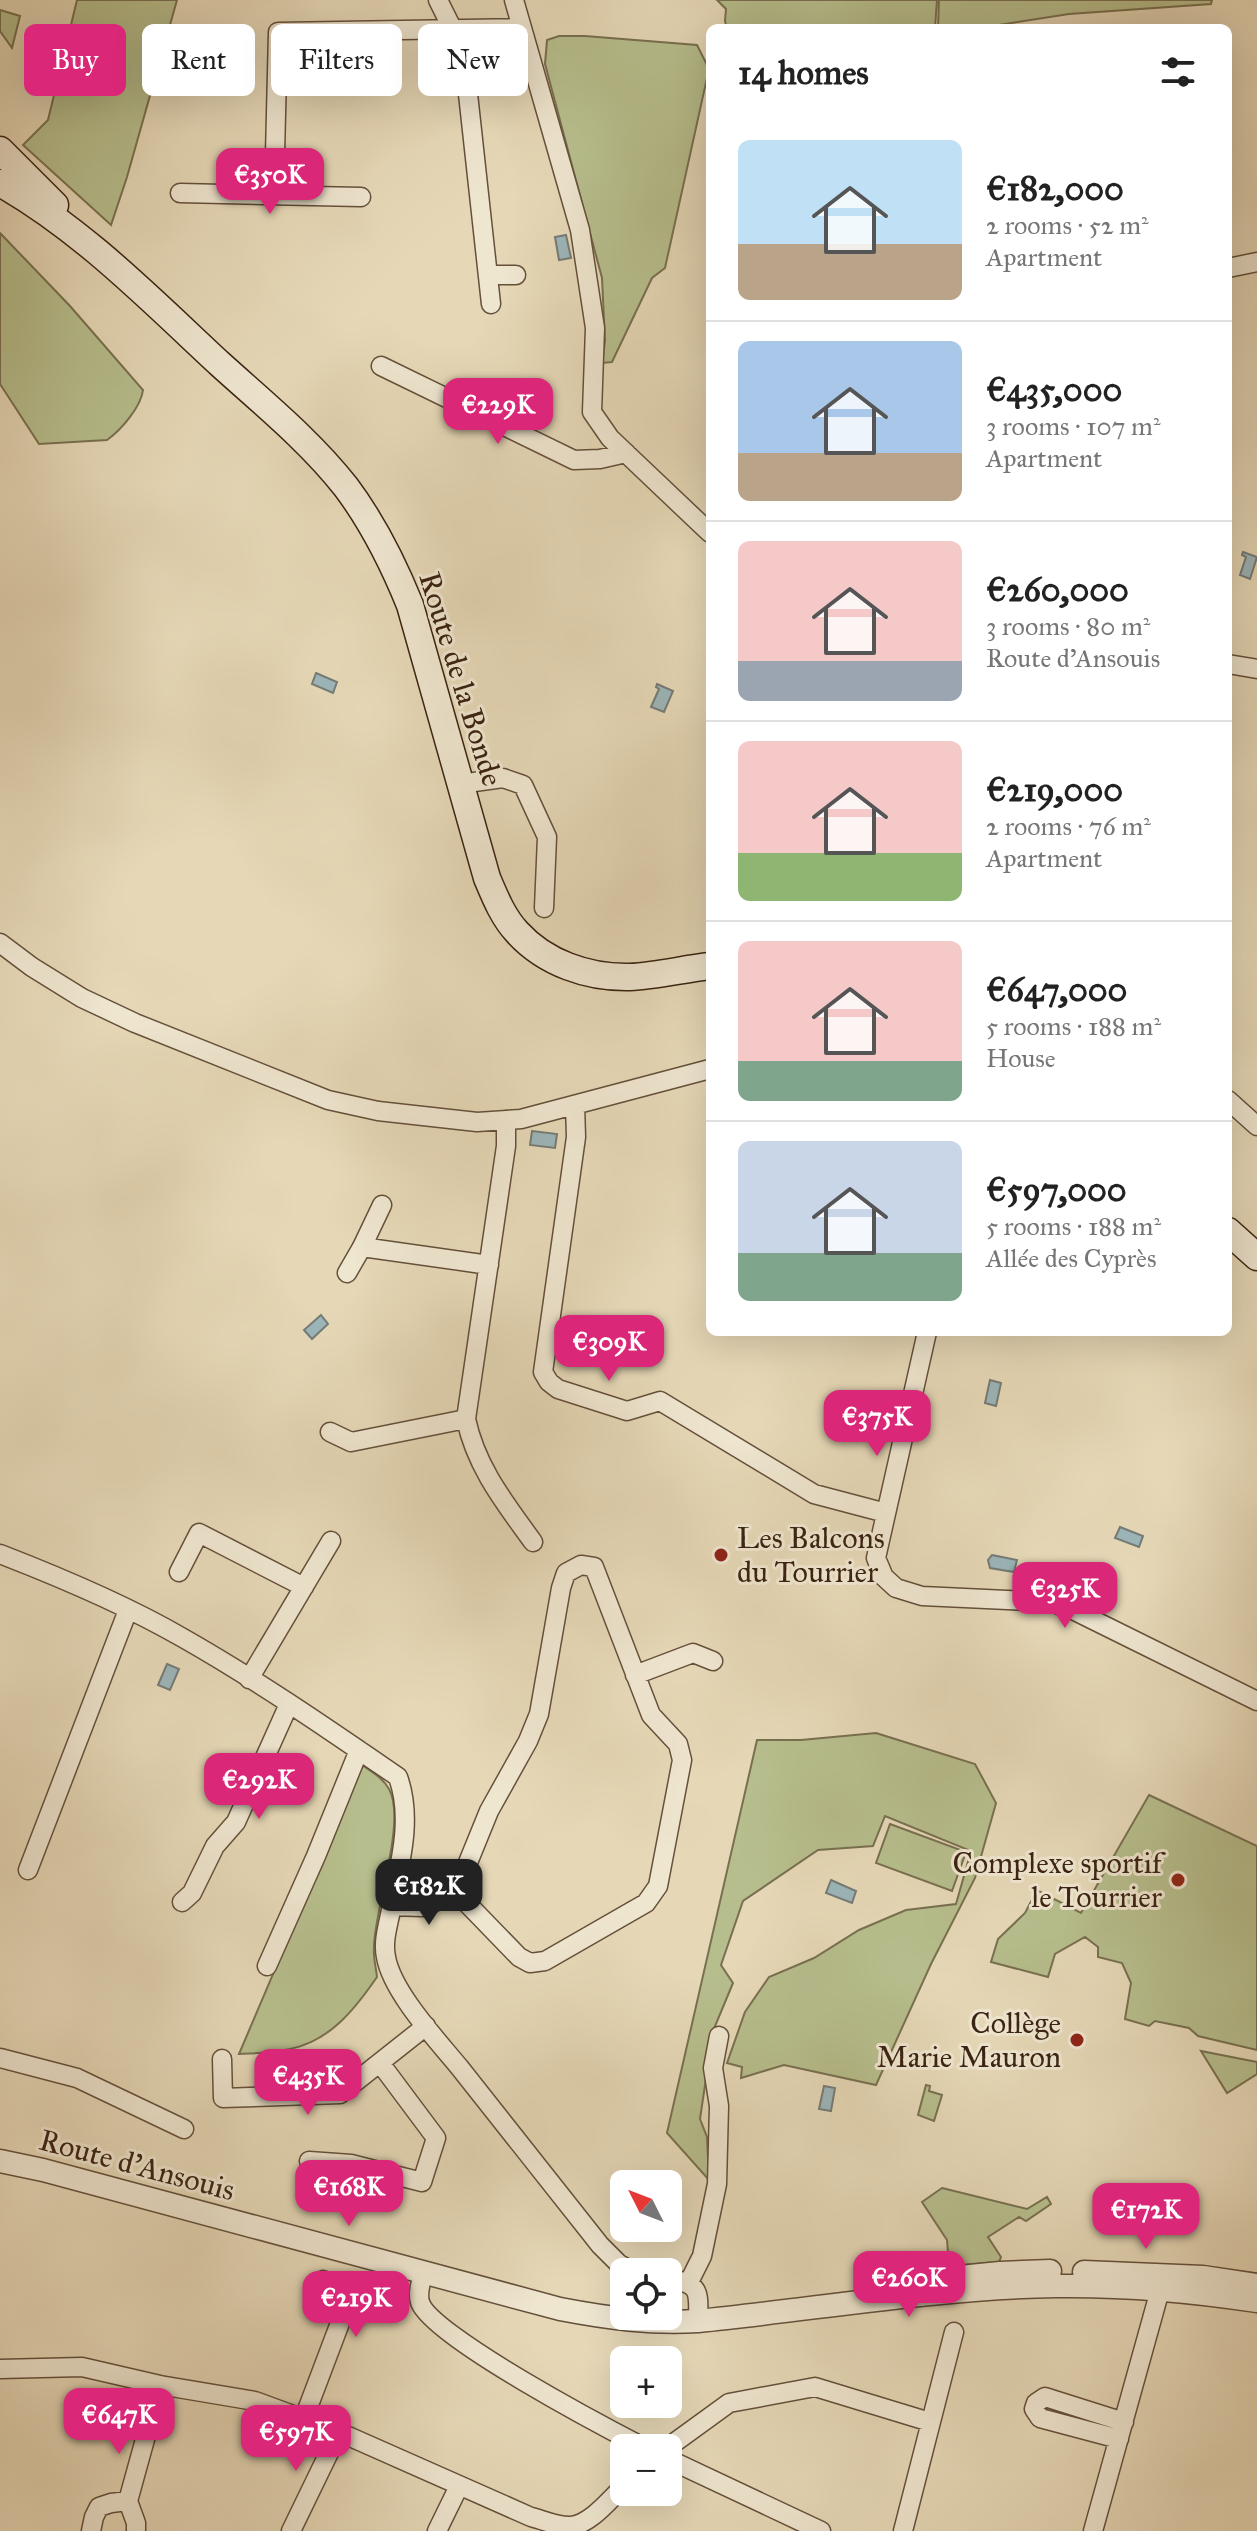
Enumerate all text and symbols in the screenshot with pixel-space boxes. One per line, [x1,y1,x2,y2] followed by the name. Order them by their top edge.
[24,24,126,96] chip: Buy
[142,24,255,96] chip: Rent
[271,24,402,96] chip: Filters
[418,24,528,96] chip: New
[1156,50,1200,94] icon: filters
[738,52,869,93] text: 14 homes
[214,148,326,216] pin: €350K
[234,158,306,190] text: €350K
[986,168,1124,209] text: €182,000
[802,172,898,268] icon: home
[986,209,1149,241] text: 2 rooms · 52 m²
[986,241,1102,273] text: Apartment
[986,369,1122,410] text: €435,000
[802,373,898,469] icon: home
[442,378,554,446] pin: €229K
[461,388,535,420] text: €229K
[986,410,1161,442] text: 3 rooms · 107 m²
[986,442,1102,474] text: Apartment
[411,568,511,790] street label: Route de la Bonde
[986,569,1129,610] text: €260,000
[802,573,898,669] icon: home
[986,610,1150,642] text: 3 rooms · 80 m²
[986,642,1160,674] text: Route d'Ansouis
[986,769,1123,810] text: €219,000
[802,773,898,869] icon: home
[986,810,1151,842] text: 2 rooms · 76 m²
[986,842,1102,874] text: Apartment
[986,969,1127,1010] text: €647,000
[802,973,898,1069] icon: home
[986,1010,1161,1042] text: 5 rooms · 188 m²
[986,1042,1056,1074] text: House
[986,1169,1127,1210] text: €597,000
[802,1173,898,1269] icon: home
[986,1210,1161,1242] text: 5 rooms · 188 m²
[986,1242,1156,1274] text: Allée des Cyprès
[553,1315,665,1383] pin: €309K
[572,1325,646,1357] text: €309K
[821,1390,933,1458] pin: €375K
[842,1400,912,1432] text: €375K
[737,1520,885,1590] place label: Les Balcons du Tourrier
[712,1546,730,1564] marker: Les Balcons du Tourrier
[1009,1562,1121,1630] pin: €325K
[1030,1572,1100,1604] text: €325K
[203,1753,315,1821] pin: €292K
[222,1763,296,1795] text: €292K
[952,1845,1167,1915] place label: Complexe sportif le Tourrier
[373,1859,485,1927] pin: €182K
[393,1869,465,1901] text: €182K
[1169,1871,1187,1889] marker: Complexe sportif le Tourrier
[877,2005,1061,2075] place label: Collège Marie Mauron
[1068,2031,1086,2049] marker: Collège Marie Mauron
[252,2049,364,2117] pin: €435K
[272,2059,344,2091] text: €435K
[35,2122,239,2208] street label: Route d'Ansouis
[293,2160,405,2228] pin: €168K
[313,2170,385,2202] text: €168K
[610,2170,682,2242] north arrow
[610,2170,682,2506] map controls
[1090,2183,1202,2251] pin: €172K
[1110,2193,1182,2225] text: €172K
[853,2251,965,2319] pin: €260K
[610,2258,682,2330] button: locate
[871,2261,947,2293] text: €260K
[300,2271,412,2339] pin: €219K
[320,2281,392,2313] text: €219K
[610,2346,682,2418] button: +
[63,2388,175,2456] pin: €647K
[82,2398,156,2430] text: €647K
[240,2405,352,2473] pin: €597K
[259,2415,333,2447] text: €597K
[610,2434,682,2506] button: −

